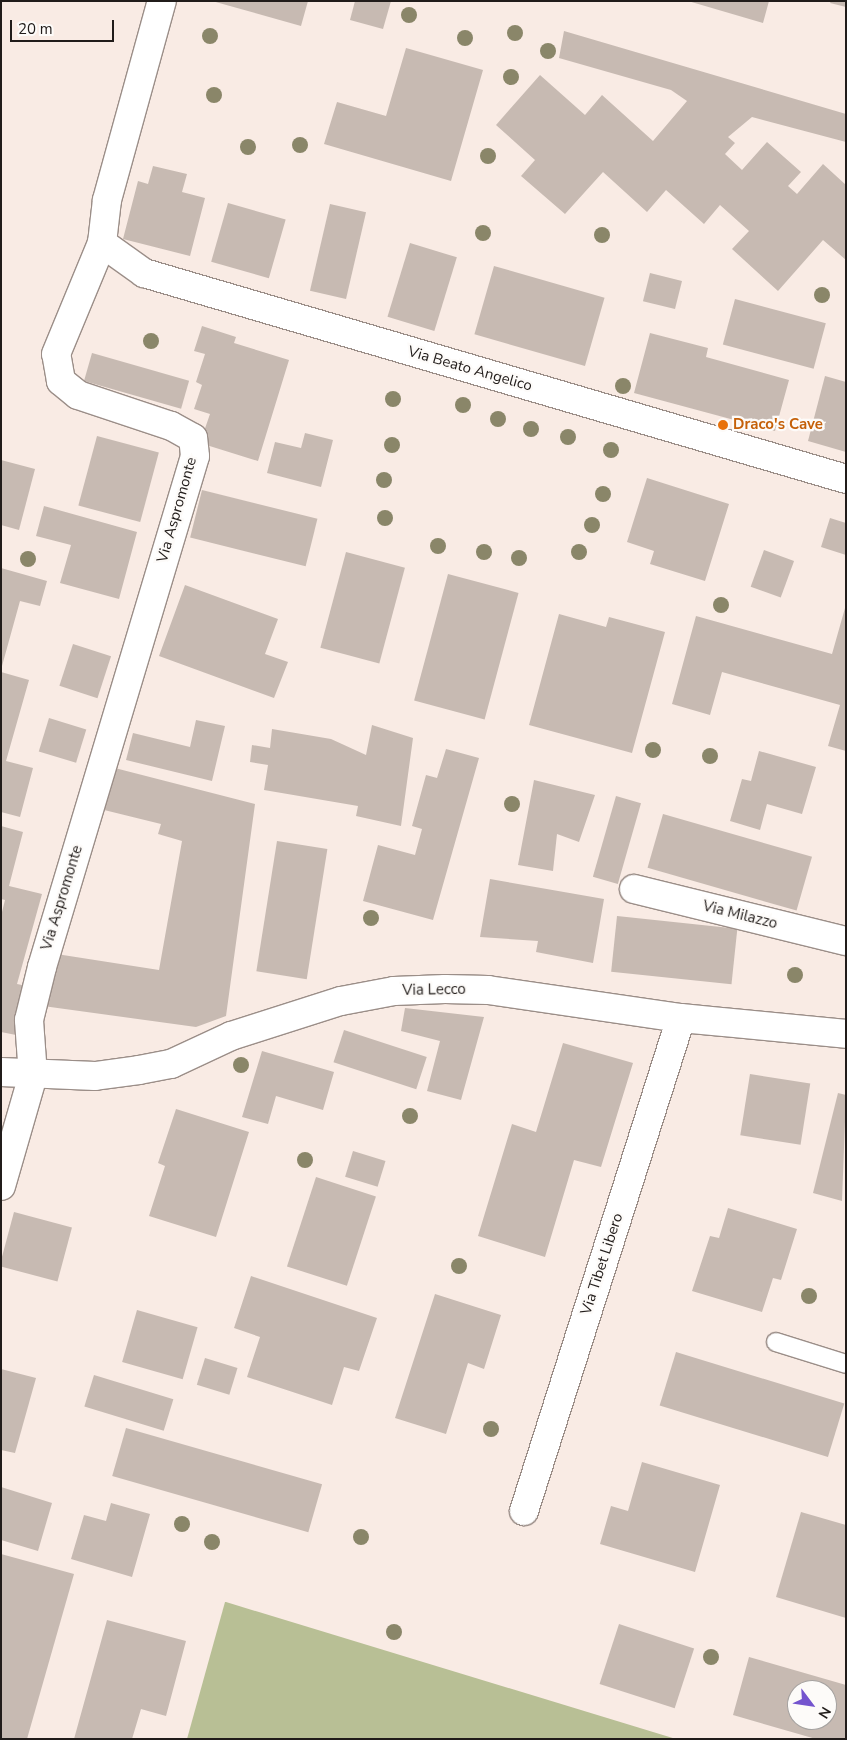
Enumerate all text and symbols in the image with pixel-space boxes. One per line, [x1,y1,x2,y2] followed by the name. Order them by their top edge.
[12,10,116,42] scale bar
[18,19,53,39] text: 20 m
[406,343,534,395] street label: Via Beato Angelico
[733,416,823,434] place label: Draco's Cave
[717,419,729,431] marker: Draco's Cave
[153,455,201,565] street label: Via Aspromonte
[37,843,87,953] street label: Via Aspromonte
[701,897,779,933] street label: Via Milazzo
[402,980,466,1000] street label: Via Lecco
[577,1211,627,1317] street label: Via Tibet Libero
[787,1680,837,1730] north arrow
[814,1703,835,1722] text: N

